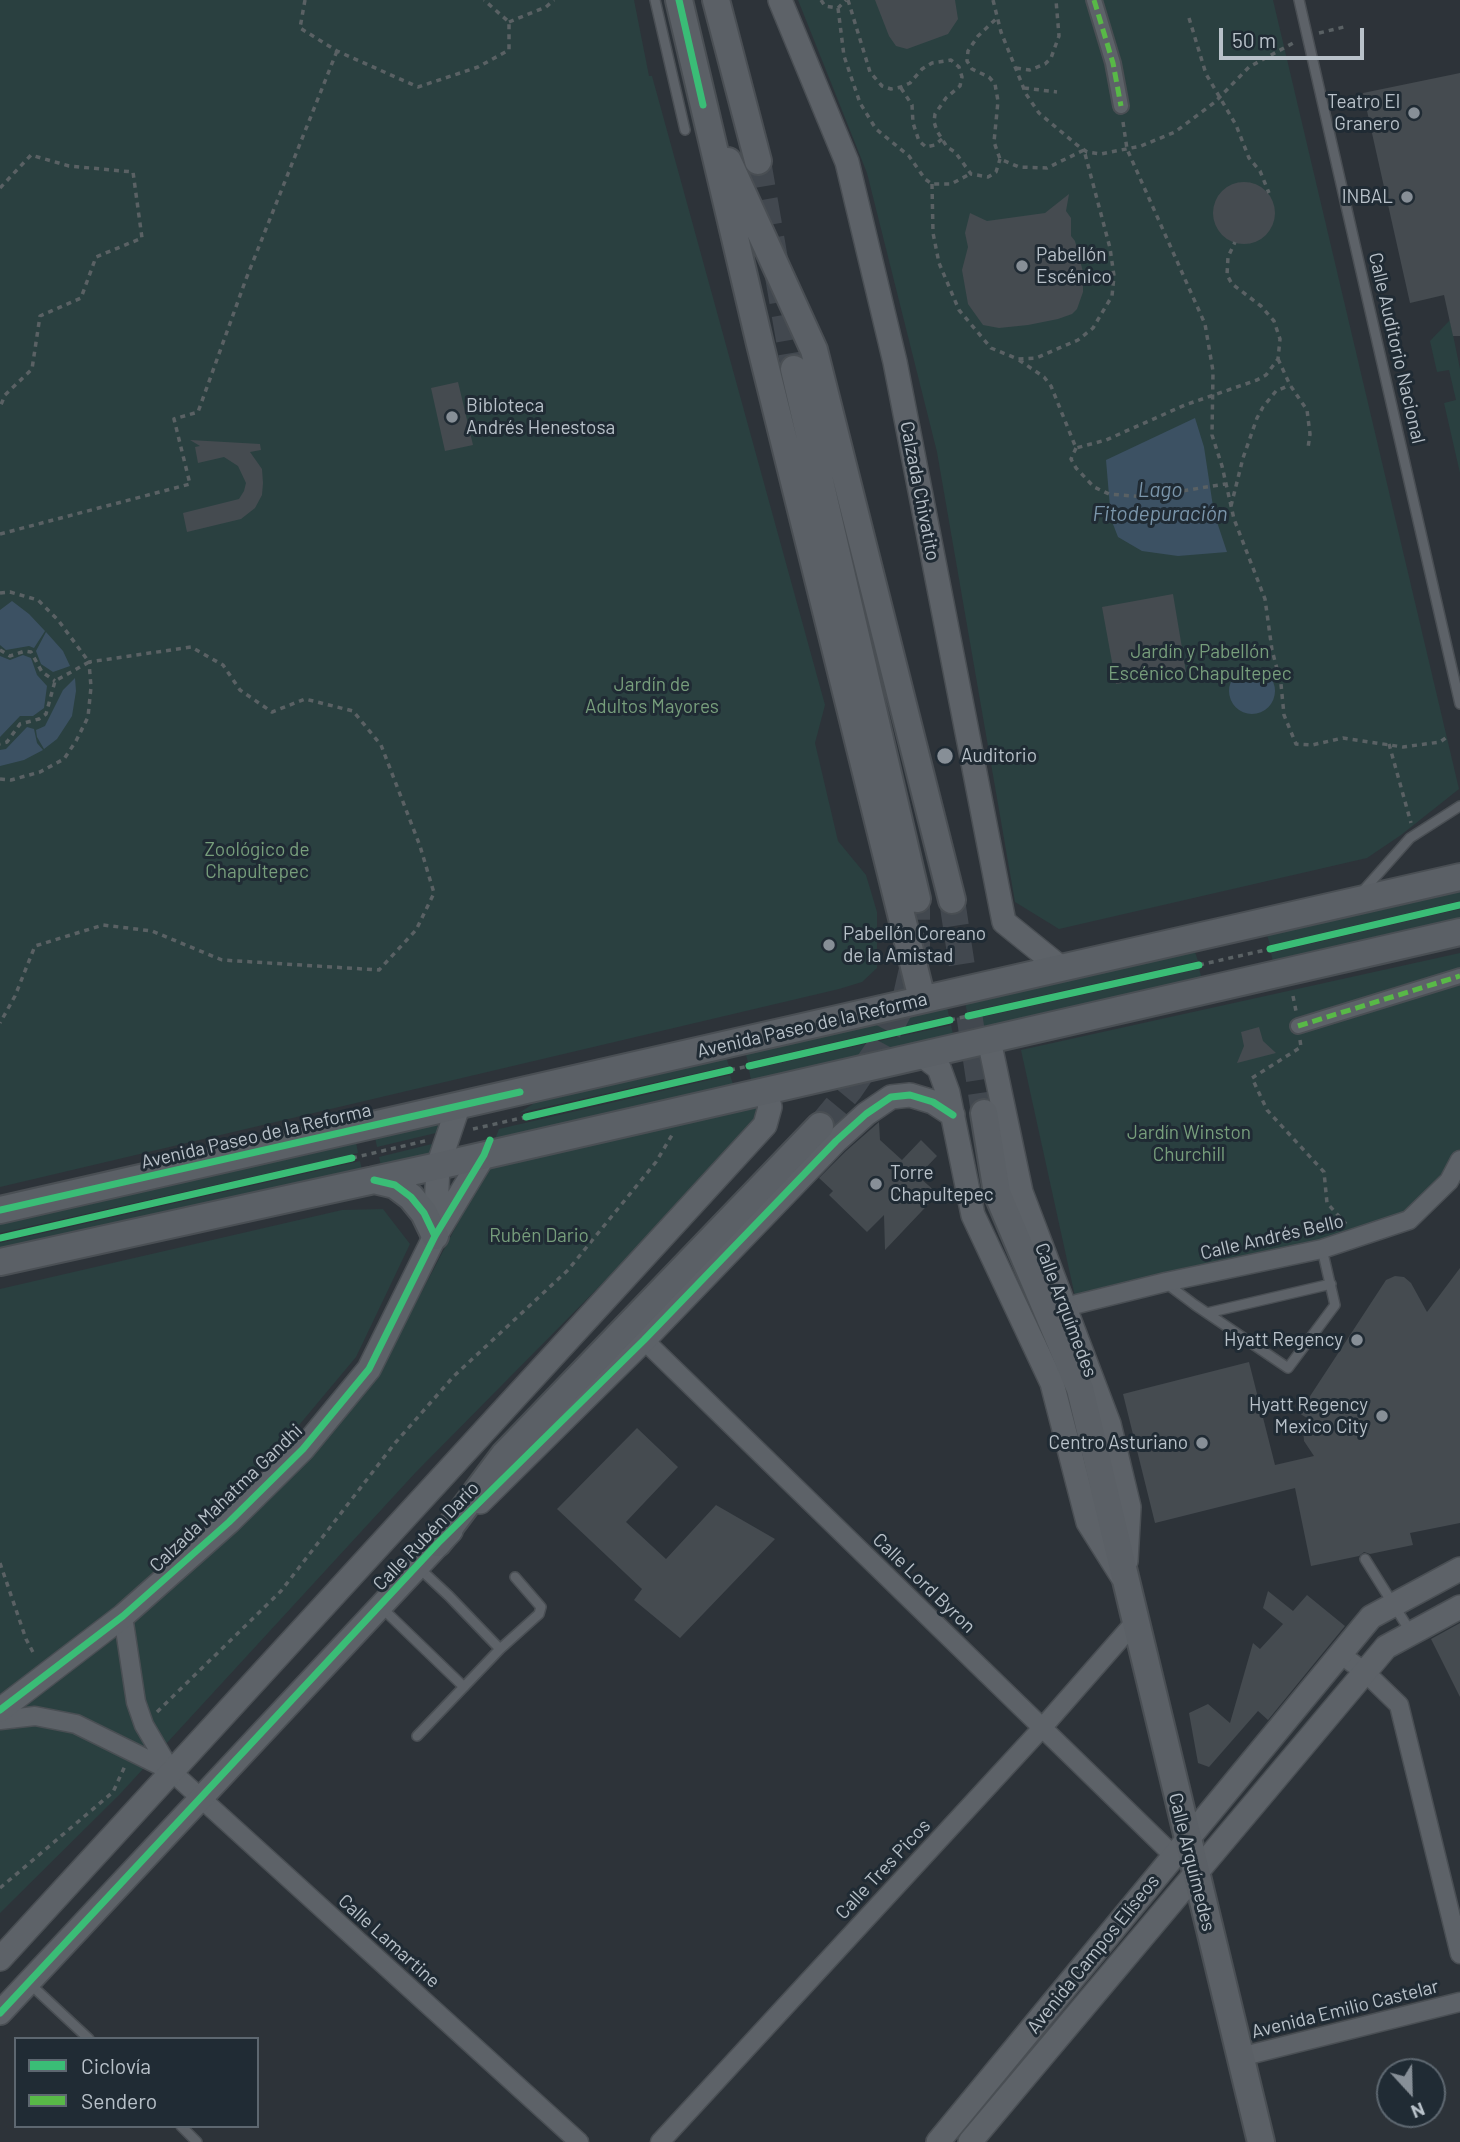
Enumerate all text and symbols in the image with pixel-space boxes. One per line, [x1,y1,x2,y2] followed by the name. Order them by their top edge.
[1222,14,1367,58] scale bar
[1232,27,1276,52] text: 50 m
[1327,91,1400,135] place label: Teatro El Granero
[1406,105,1422,121] marker: Teatro El Granero
[1342,186,1393,208] place label: INBAL
[1399,189,1415,205] marker: INBAL
[1036,244,1112,288] place label: Pabellón Escénico
[1364,250,1430,446] street label: Calle Auditorio Nacional
[1014,258,1030,274] marker: Pabellón Escénico
[466,395,615,439] place label: Bibloteca Andrés Henestosa
[444,409,460,425] marker: Bibloteca Andrés Henestosa
[895,419,945,563] street label: Calzada Chivatito
[1092,477,1228,527] water label: Lago Fitodepuración
[1108,641,1292,685] park label: Jardín y Pabellón Escénico Chapultepec
[585,674,719,718] park label: Jardín de Adultos Mayores
[961,745,1037,767] place label: Auditorio
[935,746,955,766] marker: Auditorio
[204,839,310,883] park label: Zoológico de Chapultepec
[843,923,986,967] place label: Pabellón Coreano de la Amistad
[821,937,837,953] marker: Pabellón Coreano de la Amistad
[695,987,929,1063] street label: Avenida Paseo de la Reforma
[139,1098,373,1174] street label: Avenida Paseo de la Reforma
[1127,1122,1251,1166] park label: Jardín Winston Churchill
[890,1162,994,1206] place label: Torre Chapultepec
[868,1176,884,1192] marker: Torre Chapultepec
[1198,1209,1346,1265] street label: Calle Andrés Bello
[489,1225,589,1247] park label: Rubén Dario
[1030,1240,1102,1380] street label: Calle Arquímedes
[1224,1329,1343,1351] place label: Hyatt Regency
[1349,1332,1365,1348] marker: Hyatt Regency
[1249,1394,1368,1438] place label: Hyatt Regency Mexico City
[1374,1408,1390,1424] marker: Hyatt Regency Mexico City
[145,1419,307,1577] street label: Calzada Mahatma Gandhi
[1049,1432,1188,1454] place label: Centro Asturiano
[1194,1435,1210,1451] marker: Centro Asturiano
[368,1477,484,1595] street label: Calle Rubén Darío
[868,1528,980,1638] street label: Calle Lord Byron
[1164,1790,1220,1934] street label: Calle Arquímedes
[831,1814,935,1924] street label: Calle Tres Picos
[1022,1870,1164,2038] street label: Avenida Campos Elíseos
[333,1889,445,1993] street label: Calle Lamartine
[1249,1975,1441,2043] street label: Avenida Emilio Castelar
[14,2037,259,2128] legend
[81,2053,151,2078] text: Ciclovía
[1376,2058,1446,2128] north arrow
[81,2088,157,2113] text: Sendero
[1408,2098,1428,2124] text: N

